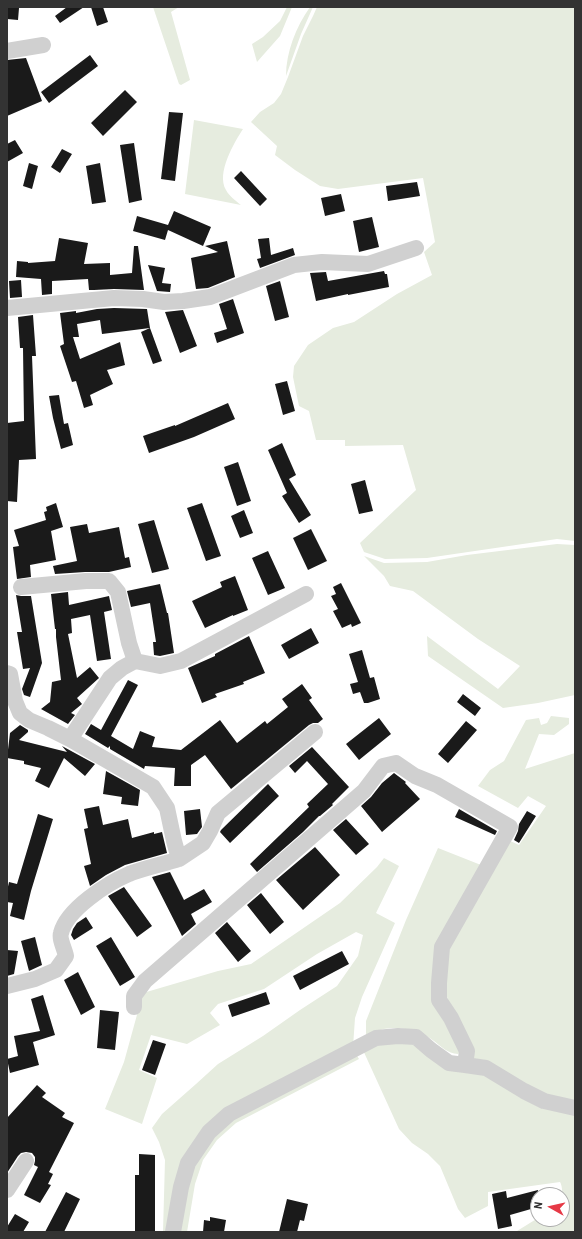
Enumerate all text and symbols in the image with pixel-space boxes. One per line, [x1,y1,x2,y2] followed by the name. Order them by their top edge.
[530,1187,570,1227] north arrow
[532,1201,546,1210] text: N

